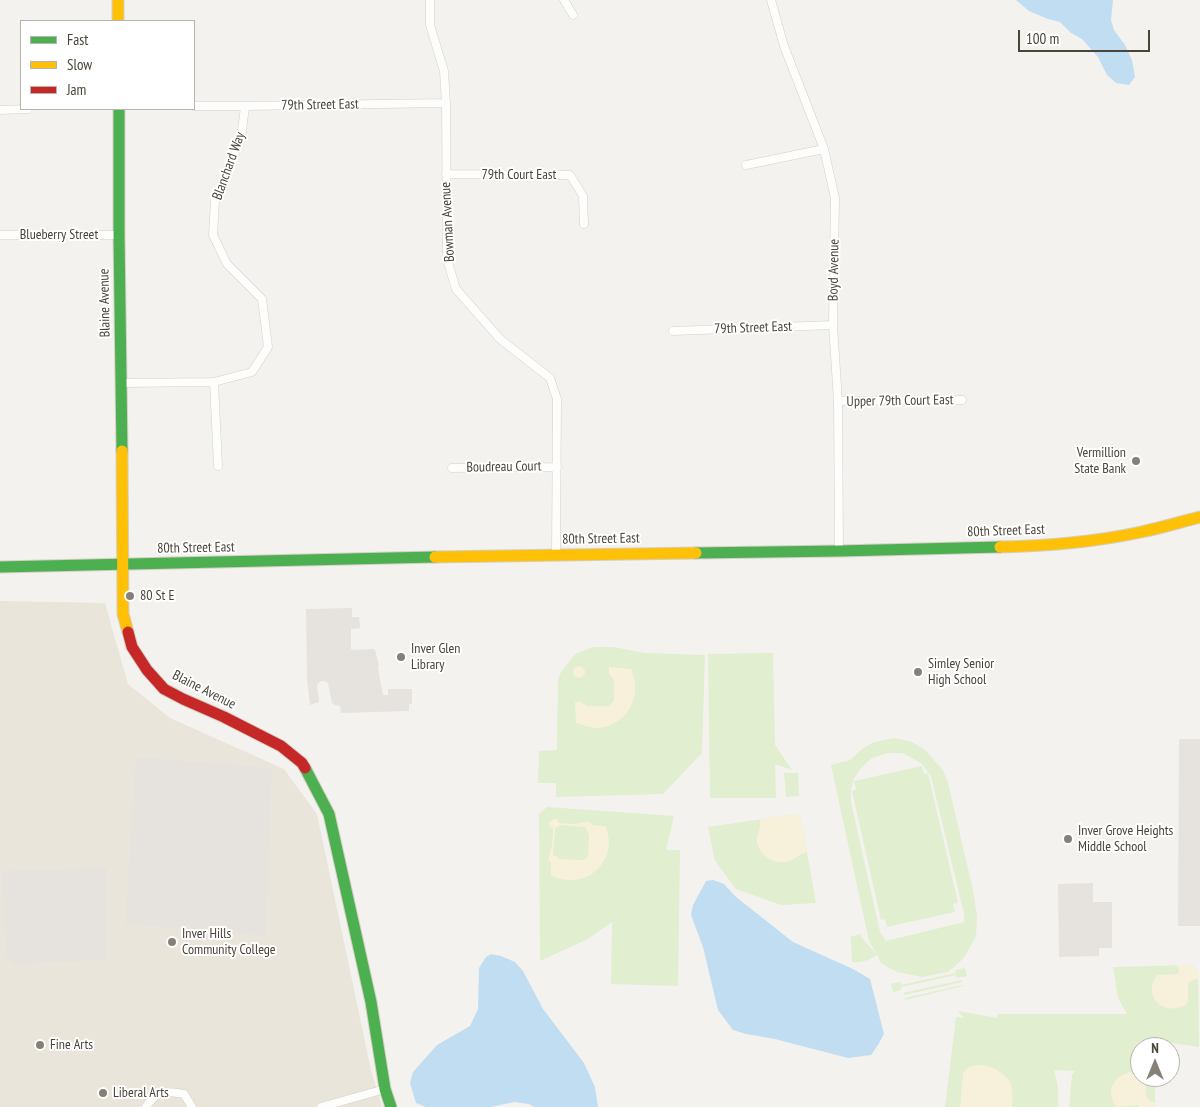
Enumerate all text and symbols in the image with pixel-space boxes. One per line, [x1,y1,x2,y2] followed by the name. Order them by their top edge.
[20,20,195,110] legend
[1020,20,1152,52] scale bar
[1026,29,1059,48] text: 100 m
[67,30,88,49] text: Fast
[67,55,92,74] text: Slow
[67,80,86,99] text: Jam
[281,96,359,114] street label: 79th Street East
[209,130,249,202] street label: Blanchard Way
[482,167,556,183] street label: 79th Court East
[438,182,458,262] street label: Bowman Avenue
[20,227,98,243] street label: Blueberry Street
[825,239,843,301] street label: Boyd Avenue
[96,268,114,338] street label: Blaine Avenue
[714,318,792,338] street label: 79th Street East
[846,392,954,410] street label: Upper 79th Court East
[1074,445,1126,478] place label: Vermillion State Bank
[1130,455,1142,467] marker: Vermillion State Bank
[466,458,542,476] street label: Boudreau Court
[967,521,1045,541] street label: 80th Street East
[562,530,640,548] street label: 80th Street East
[157,539,235,557] street label: 80th Street East
[140,588,174,604] place label: 80 St E
[124,590,136,602] marker: 80 St E
[411,641,461,674] place label: Inver Glen Library
[395,651,407,663] marker: Inver Glen Library
[928,656,994,689] place label: Simley Senior High School
[912,666,924,678] marker: Simley Senior High School
[170,667,238,713] street label: Blaine Avenue
[1078,823,1173,856] place label: Inver Grove Heights Middle School
[1062,833,1074,845] marker: Inver Grove Heights Middle School
[182,926,276,959] place label: Inver Hills Community College
[166,936,178,948] marker: Inver Hills Community College
[50,1037,93,1053] place label: Fine Arts
[1130,1037,1180,1087] north arrow
[34,1039,46,1051] marker: Fine Arts
[1151,1039,1159,1057] text: N
[113,1085,169,1101] place label: Liberal Arts
[97,1087,109,1099] marker: Liberal Arts

